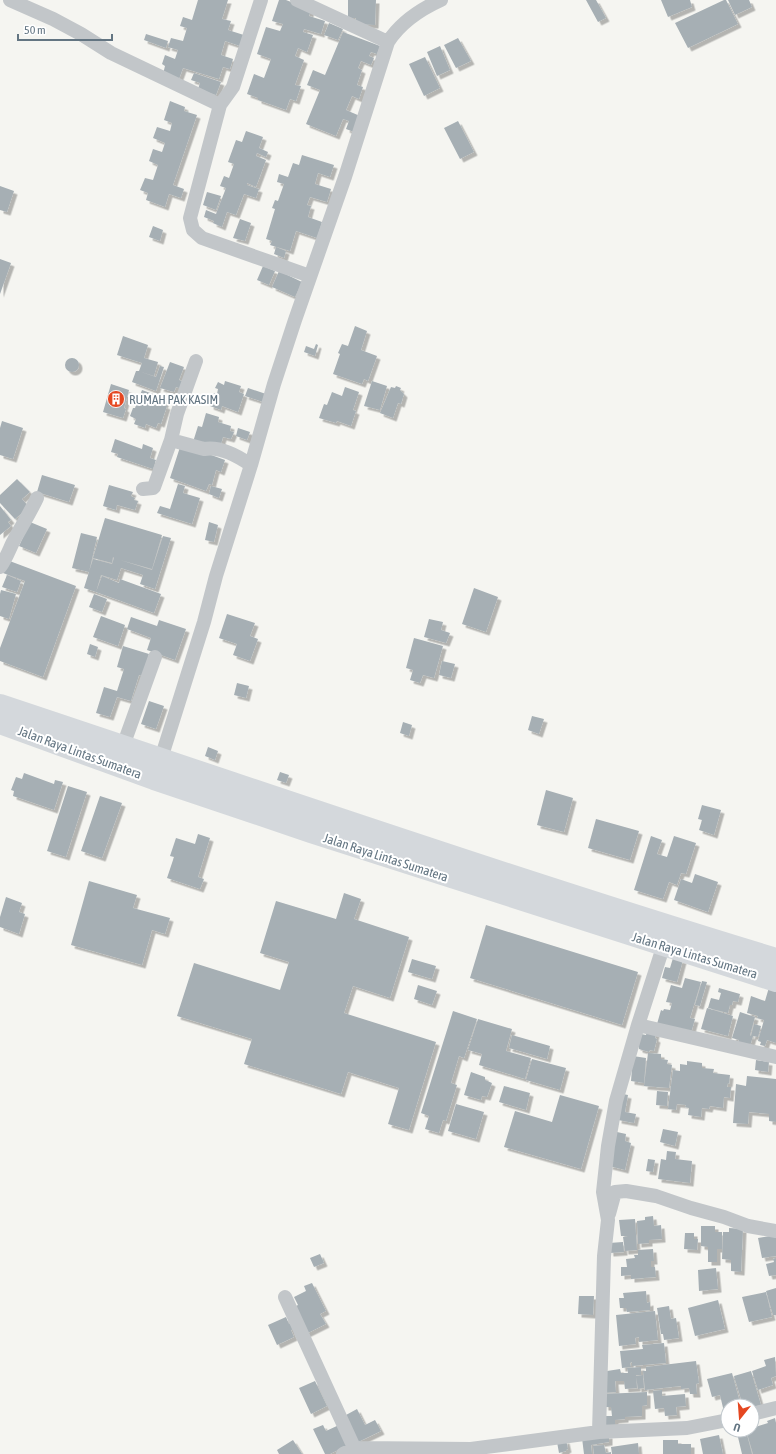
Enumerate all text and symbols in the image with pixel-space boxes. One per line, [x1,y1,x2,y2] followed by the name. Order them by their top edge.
[18,16,112,42] scale bar
[24,23,46,37] text: 50 m
[106,389,126,409] building icon: RUMAH PAK KASIM
[129,392,218,407] place label: RUMAH PAK KASIM
[16,723,144,782] street label: Jalan Raya Lintas Sumatera
[322,830,450,885] street label: Jalan Raya Lintas Sumatera
[630,929,759,982] street label: Jalan Raya Lintas Sumatera
[720,1398,760,1438] north arrow
[732,1421,742,1434] text: U

